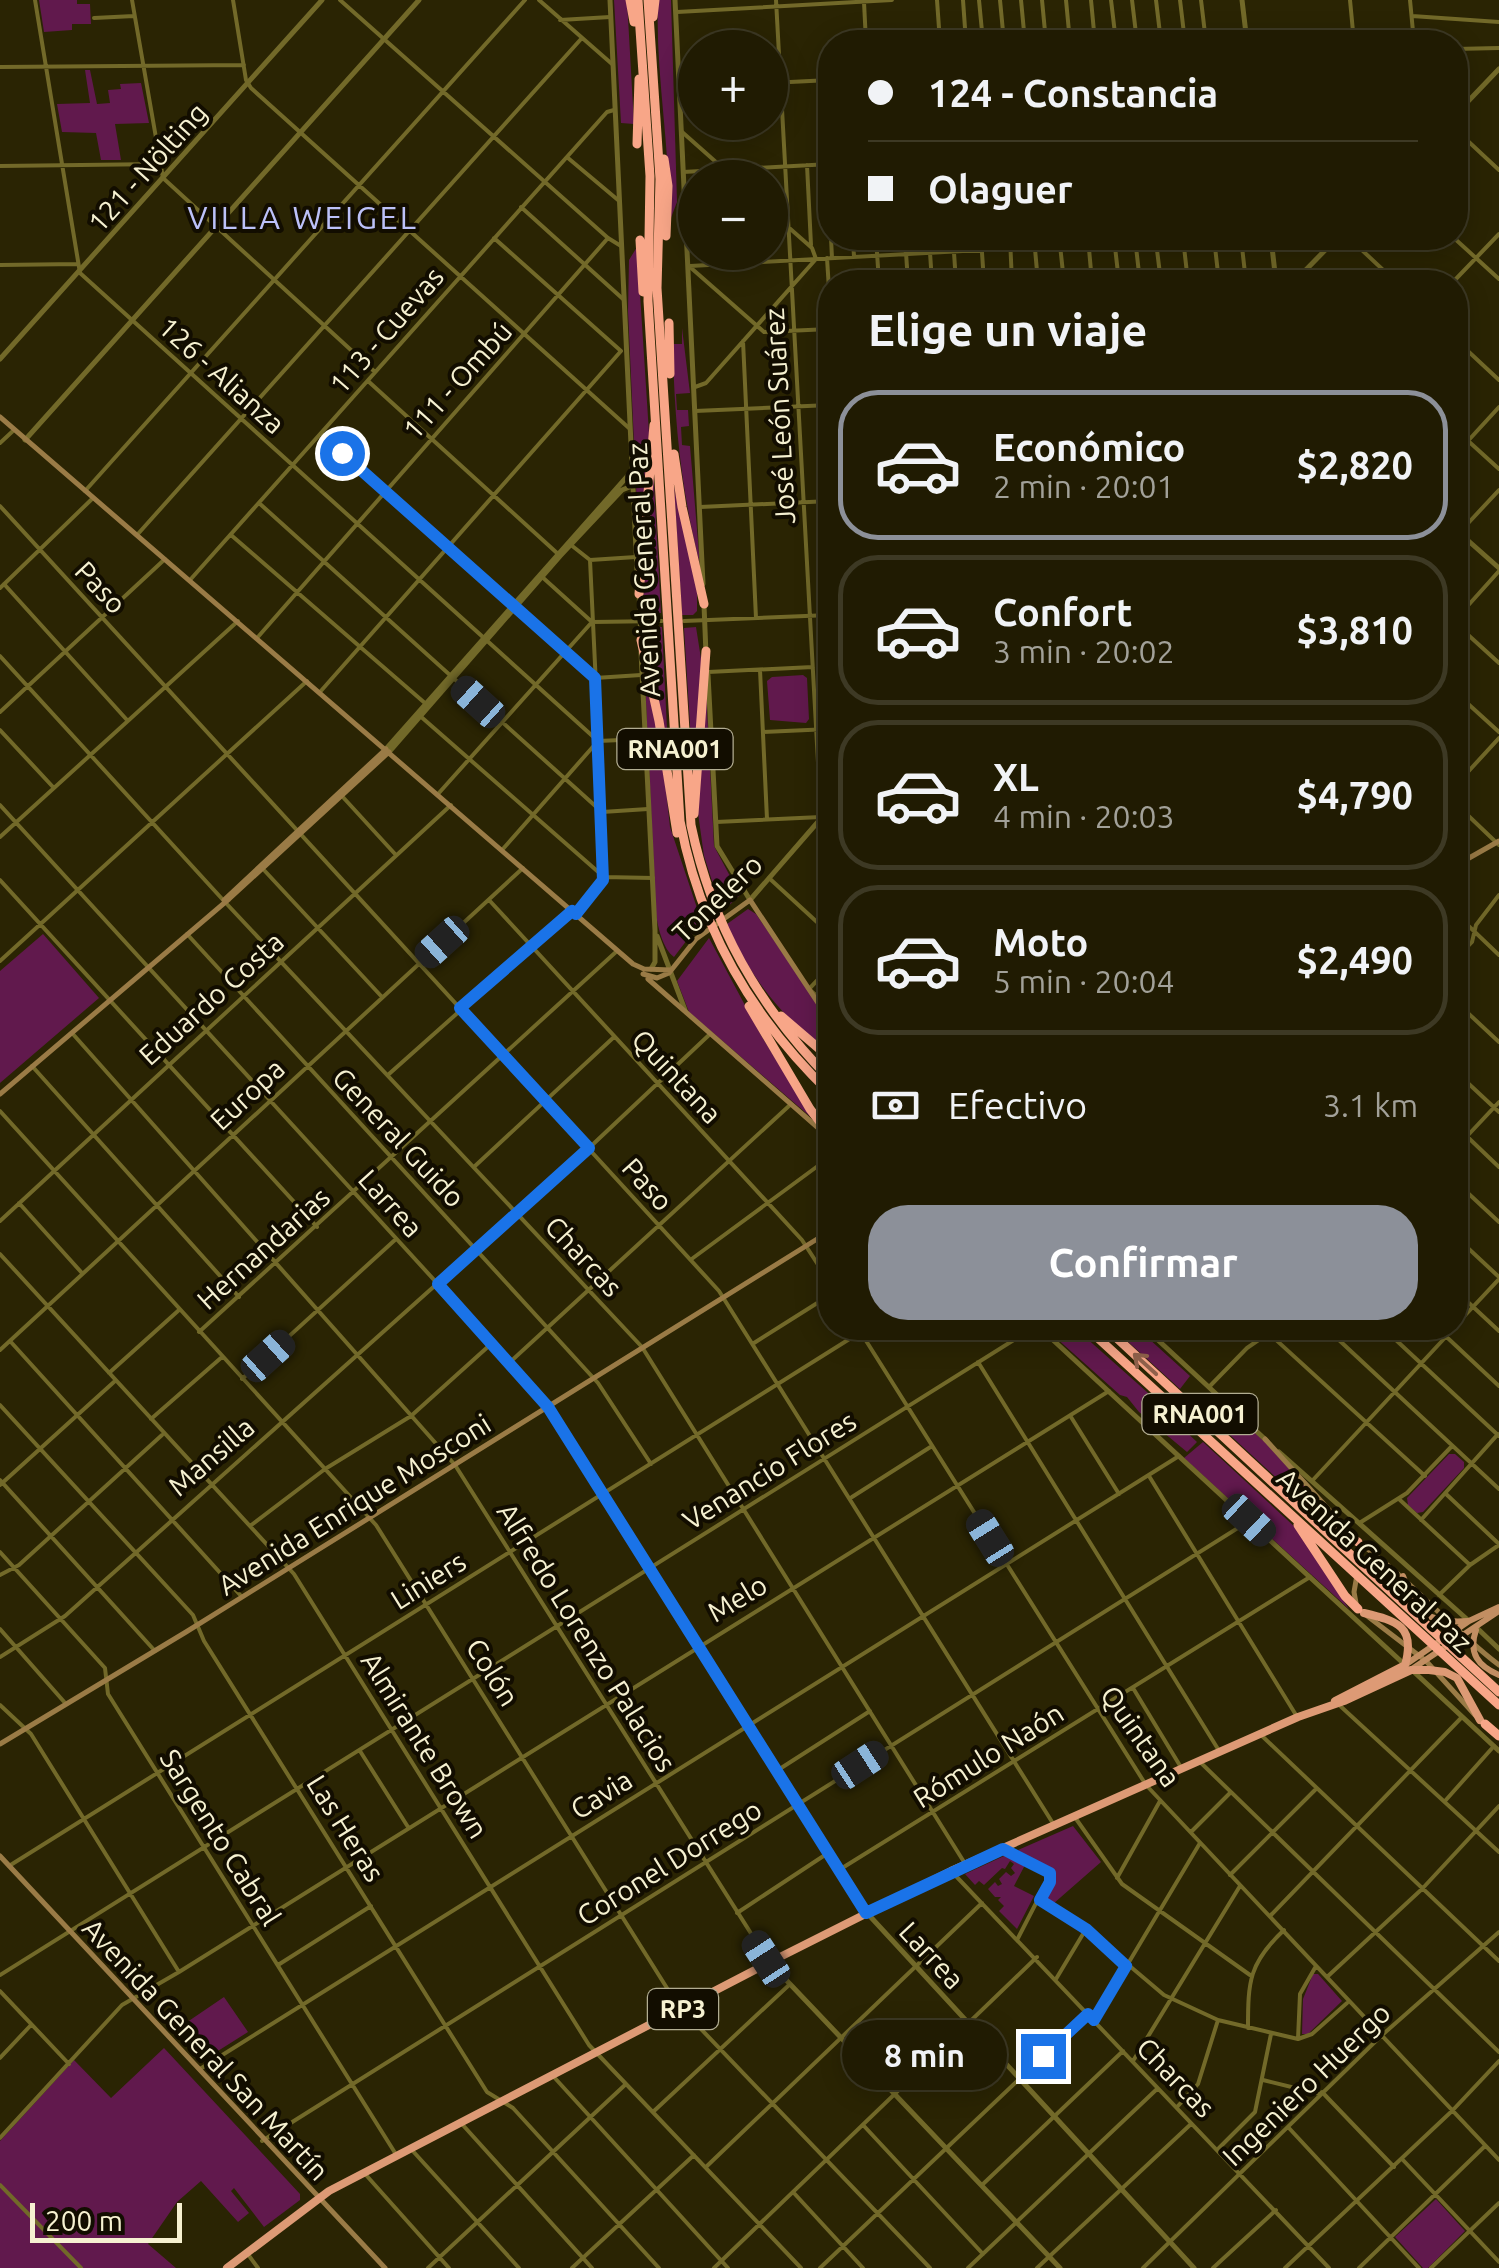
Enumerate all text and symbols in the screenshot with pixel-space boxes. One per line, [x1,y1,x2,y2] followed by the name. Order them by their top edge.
[678,30,788,270] map controls
[678,30,788,140] button: +
[928,72,1218,114] text: 124 - Constancia
[81,96,213,238] street label: 121 - Nölting
[678,160,788,270] button: −
[928,168,1073,210] text: Olaguer
[187,199,419,235] district label: VILLA WEIGEL
[323,261,449,399] street label: 113 - Cuevas
[868,304,1148,355] text: Elige un viaje
[758,307,800,525] street label: José León Suárez
[153,311,291,439] street label: 126 - Alianza
[396,315,518,445] street label: 111 - Ombú
[873,420,963,510] icon: car
[993,426,1185,468] text: Económico
[320,431,365,476] route start
[621,442,665,698] street label: Avenida General Paz
[1296,444,1413,486] text: $2,820
[993,468,1175,504] text: 2 min · 20:01
[69,555,133,619] street label: Paso
[873,585,963,675] icon: car
[993,591,1132,633] text: Confort
[1296,609,1413,651] text: $3,810
[993,633,1175,669] text: 3 min · 20:02
[446,671,510,733] car
[618,729,732,769] road number: RNA001
[873,750,963,840] icon: car
[993,756,1039,798] text: XL
[1296,774,1413,816] text: $4,790
[993,798,1175,834] text: 4 min · 20:03
[666,848,768,948] street label: Tonelero
[410,911,474,973] car
[873,915,963,1005] icon: car
[993,921,1088,963] text: Moto
[133,925,289,1071] street label: Eduardo Costa
[1296,939,1413,981] text: $2,490
[993,963,1175,999] text: 5 min · 20:04
[626,1023,728,1129] street label: Quintana
[204,1052,290,1136] street label: Europa
[327,1061,471,1213] street label: General Guido
[868,1078,923,1133] icon: cash
[948,1084,1087,1126] text: Efectivo
[1323,1087,1418,1123] text: 3.1 km
[617,1152,679,1216] street label: Paso
[353,1163,429,1243] street label: Larrea
[191,1181,335,1315] street label: Hernandarias
[868,1205,1418,1320] button: Confirmar
[539,1210,629,1302] street label: Charcas
[236,1325,300,1387] car
[1133,1353,1158,1376] one-way arrow
[1142,1394,1258,1434] road number: RNA001
[677,1404,861,1536] street label: Venancio Flores
[212,1407,496,1601] street label: Avenida Enrique Mosconi
[162,1411,260,1501] street label: Mansilla
[1271,1462,1479,1658] street label: Avenida General Paz
[1217,1489,1281,1551] car
[492,1497,682,1777] street label: Alfredo Lorenzo Palacios
[961,1505,1019,1571] car
[385,1545,471,1615] street label: Liniers
[702,1568,772,1628] street label: Melo
[460,1633,526,1711] street label: Colón
[355,1647,495,1843] street label: Almirante Brown
[1095,1680,1187,1792] street label: Quintana
[907,1697,1069,1813] street label: Rómulo Naón
[827,1736,893,1794] car
[155,1743,287,1931] street label: Sargento Cabral
[565,1763,637,1825] street label: Cavia
[301,1769,391,1887] street label: Las Heras
[571,1793,767,1931] street label: Coronel Dorrego
[77,1912,335,2186] street label: Avenida General San Martín
[893,1915,971,1995] street label: Larrea
[737,1926,795,1992] car
[648,1989,718,2029] road number: RP3
[1216,1996,1396,2172] street label: Ingeniero Huergo
[843,2021,1008,2091] callout: 8 min
[1131,2031,1221,2123] street label: Charcas
[1021,2034,1066,2079] route end
[884,2037,965,2073] text: 8 min
[30,2198,182,2242] scale bar
[45,2205,123,2236] text: 200 m

